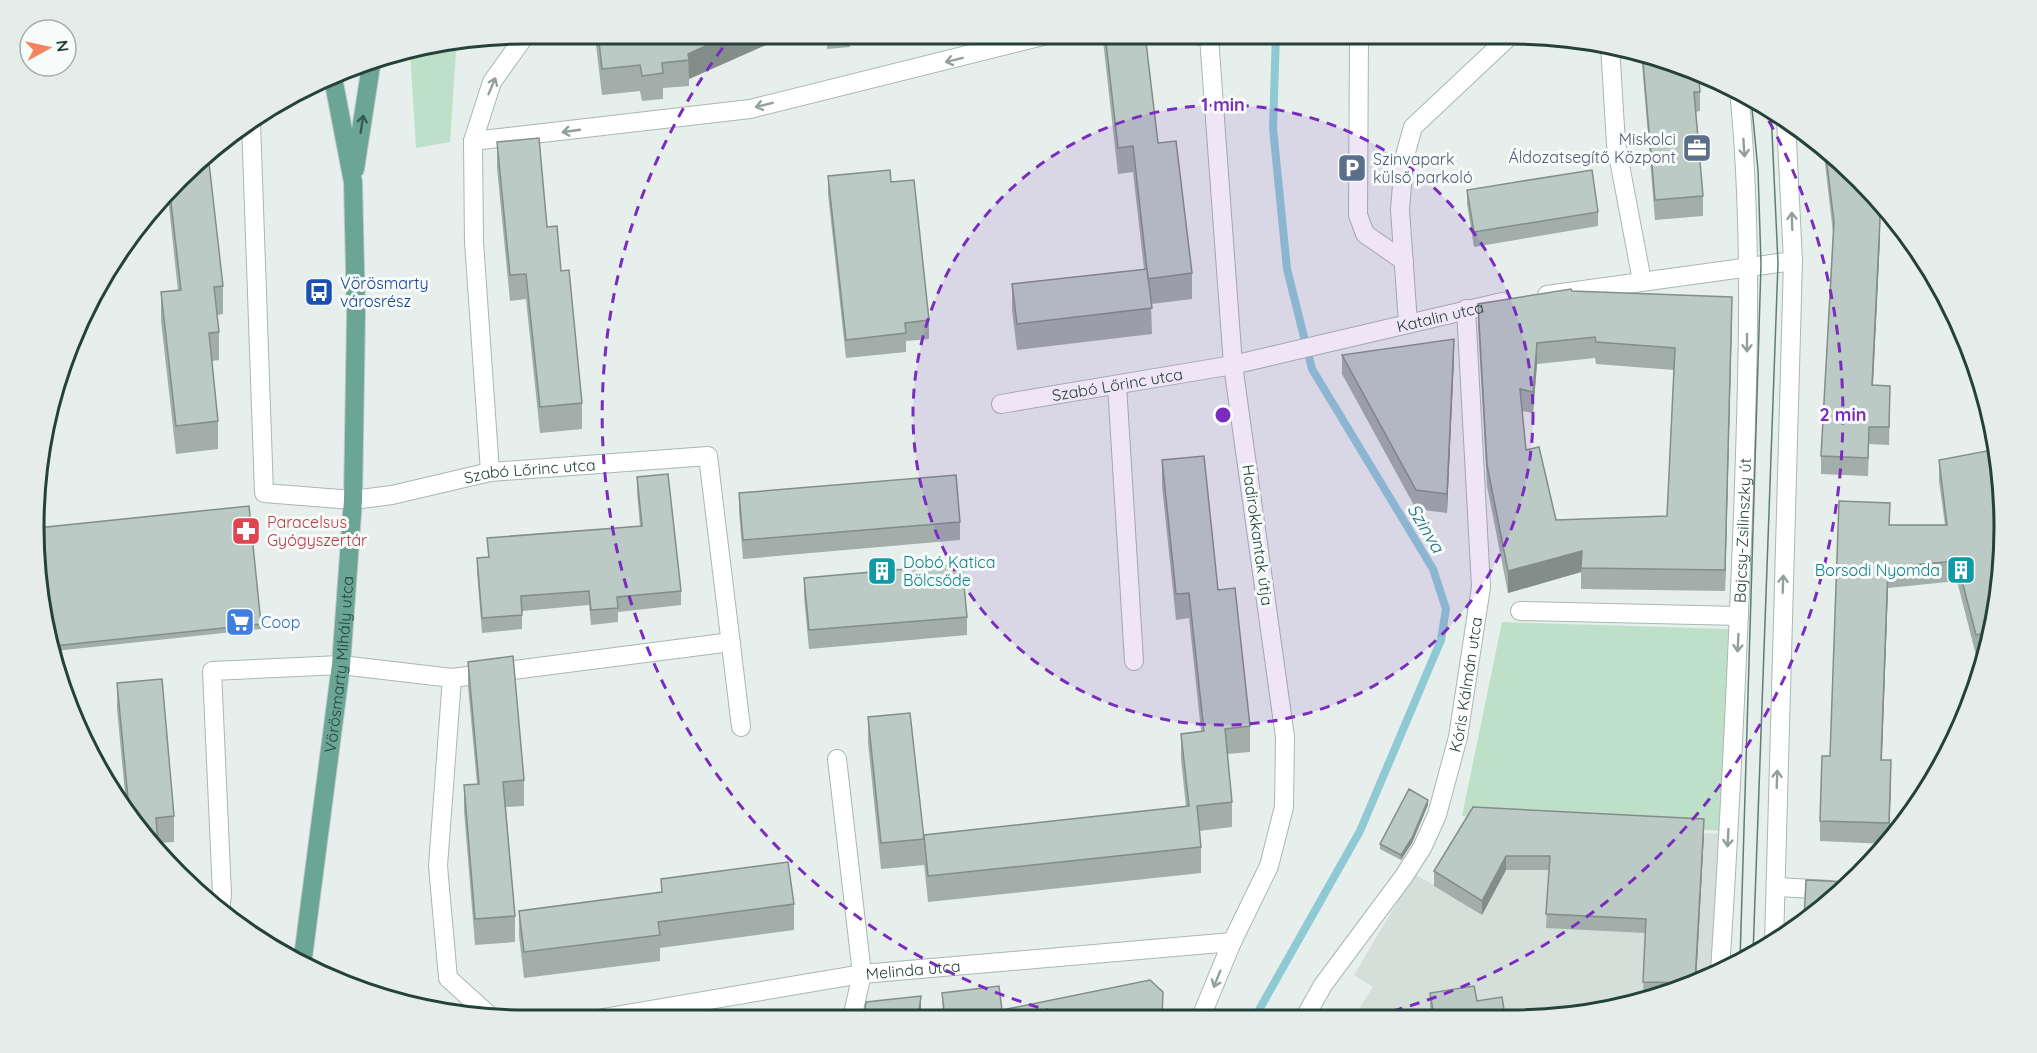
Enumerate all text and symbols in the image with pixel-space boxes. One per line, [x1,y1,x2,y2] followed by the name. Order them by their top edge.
[18,18,78,78] north arrow
[52,39,74,53] text: N
[945,54,964,66] one-way arrow
[487,78,498,96] one-way arrow
[1201,93,1245,116] text: 1 min
[755,100,774,112] one-way arrow
[356,115,367,135] one-way arrow
[562,126,582,137] one-way arrow
[1508,129,1676,167] place label: Miskolci Áldozatsegítő Központ
[1681,132,1713,164] office icon: Miskolci Áldozatsegítő Központ
[1739,138,1750,158] one-way arrow
[1373,149,1473,187] place label: Szinvapark külső parkoló
[1336,152,1368,184] parking icon: Szinvapark külső parkoló
[1786,212,1797,232] one-way arrow
[340,273,429,311] place label: Vörösmarty városrész
[303,276,335,308] bus stop icon: Vörösmarty városrész
[1395,297,1486,336] street label: Katalin utca
[1741,333,1753,353] one-way arrow
[1050,364,1184,405] street label: Szabó Lőrinc utca
[1820,403,1866,426] text: 2 min
[1213,405,1233,425] centre of rings
[462,454,596,488] street label: Szabó Lőrinc utca
[1729,458,1755,603] street label: Bajcsy-Zsilinszky út
[1238,463,1278,607] street label: Hadirokkantak útja
[1402,499,1450,558] water label: Szinva
[267,512,367,550] place label: Paracelsus Gyógyszertár
[230,515,262,547] pharmacy icon: Paracelsus Gyógyszertár
[903,552,995,590] place label: Dobó Katica Bölcsőde
[1945,554,1977,586] building icon: Borsodi Nyomda
[866,555,898,587] building icon: Dobó Katica Bölcsőde
[1815,560,1940,580] place label: Borsodi Nyomda
[320,575,357,754] street label: Vörösmarty Mihály utca
[1777,575,1789,595] one-way arrow
[224,606,256,638] supermarket icon: Coop
[261,612,300,632] place label: Coop
[1444,615,1486,754] street label: Kóris Kálmán utca
[1732,633,1743,653] one-way arrow
[1771,770,1783,789] one-way arrow
[1723,827,1734,847] one-way arrow
[865,956,961,984] street label: Melinda utca
[1211,970,1222,988] one-way arrow

